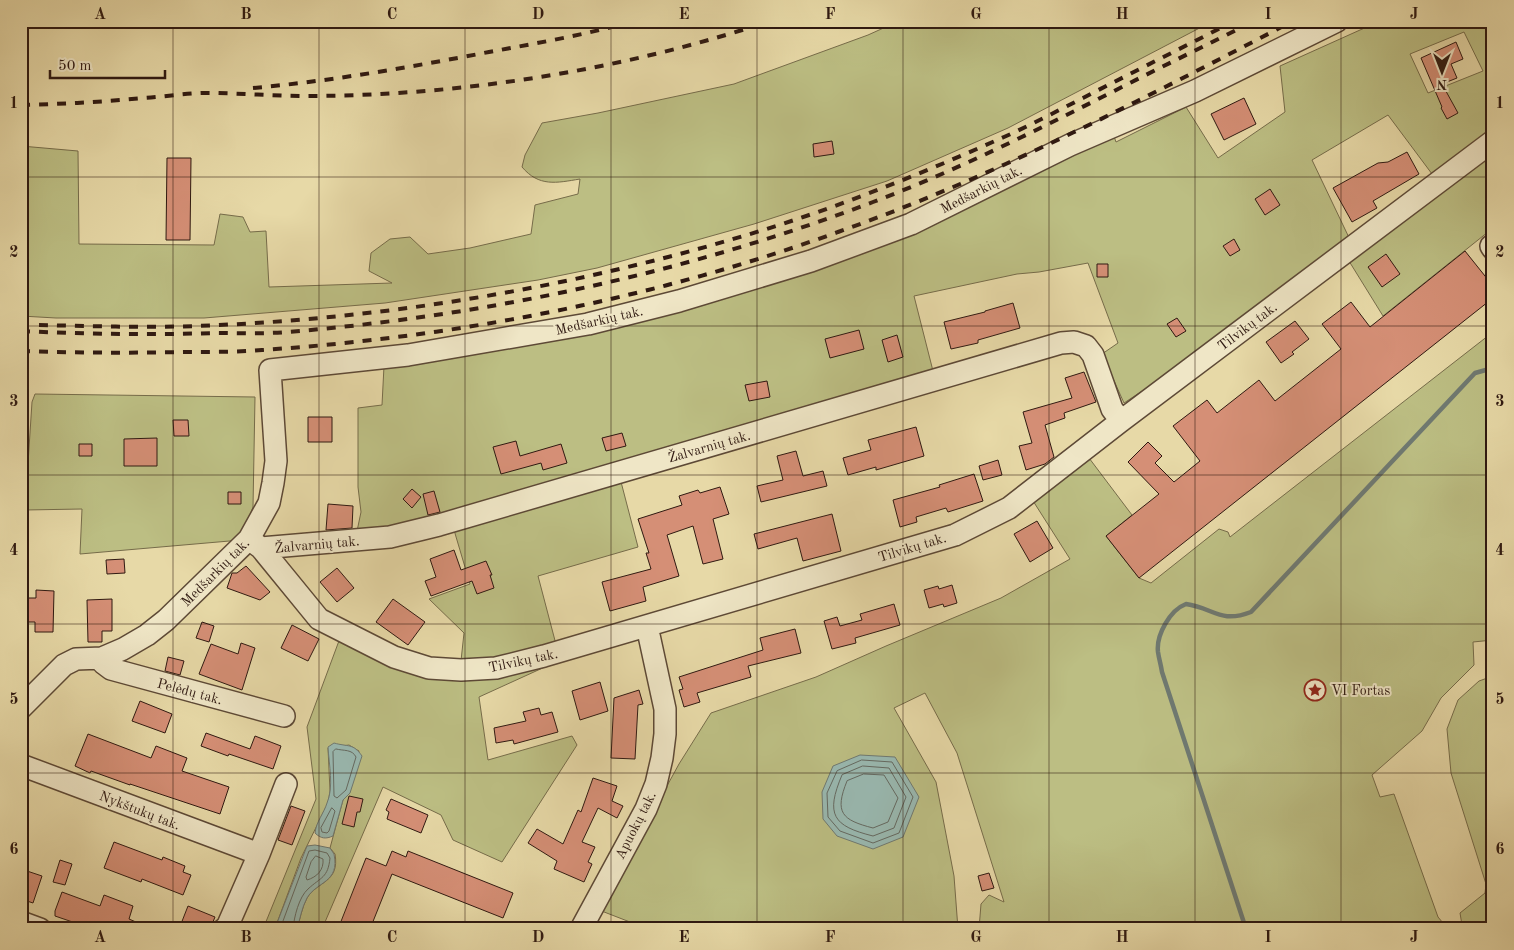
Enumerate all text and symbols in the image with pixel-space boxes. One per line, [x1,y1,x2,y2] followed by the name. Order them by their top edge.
[94,7,106,23] text: A
[240,7,252,23] text: B
[387,7,397,23] text: C
[532,7,544,23] text: D
[678,7,690,23] text: E
[825,7,836,23] text: F
[970,7,982,23] text: G
[1115,7,1129,23] text: H
[1264,7,1272,23] text: I
[1410,7,1419,23] text: J
[50,48,165,80] scale bar
[1416,48,1466,98] north arrow
[58,59,92,74] text: 50 m
[1436,77,1447,91] text: N
[9,96,19,112] text: 1
[1495,96,1505,112] text: 1
[938,163,1025,216] street label: Medšarkių tak.
[9,245,19,261] text: 2
[1495,245,1505,261] text: 2
[1215,300,1280,354] street label: Tilvikų tak.
[554,304,644,338] street label: Medšarkių tak.
[9,394,19,410] text: 3
[1495,394,1505,410] text: 3
[666,426,752,465] street label: Žalvarnių tak.
[274,531,360,556] street label: Žalvarnių tak.
[877,531,948,565] street label: Tilvikų tak.
[179,536,252,609] street label: Medšarkių tak.
[9,543,19,559] text: 4
[1495,543,1505,559] text: 4
[487,647,559,675] street label: Tilvikų tak.
[155,677,224,707] street label: Pelėdų tak.
[1303,678,1327,702] place icon: VI Fortas
[1331,684,1390,698] place label: VI Fortas
[9,692,19,708] text: 5
[1495,692,1505,708] text: 5
[97,789,182,833] street label: Nykštukų tak.
[613,789,659,862] street label: Apuokų tak.
[9,842,19,858] text: 6
[1495,842,1505,858] text: 6
[94,930,106,946] text: A
[240,930,252,946] text: B
[387,930,397,946] text: C
[532,930,544,946] text: D
[678,930,690,946] text: E
[825,930,836,946] text: F
[970,930,982,946] text: G
[1115,930,1129,946] text: H
[1264,930,1272,946] text: I
[1410,930,1419,946] text: J

